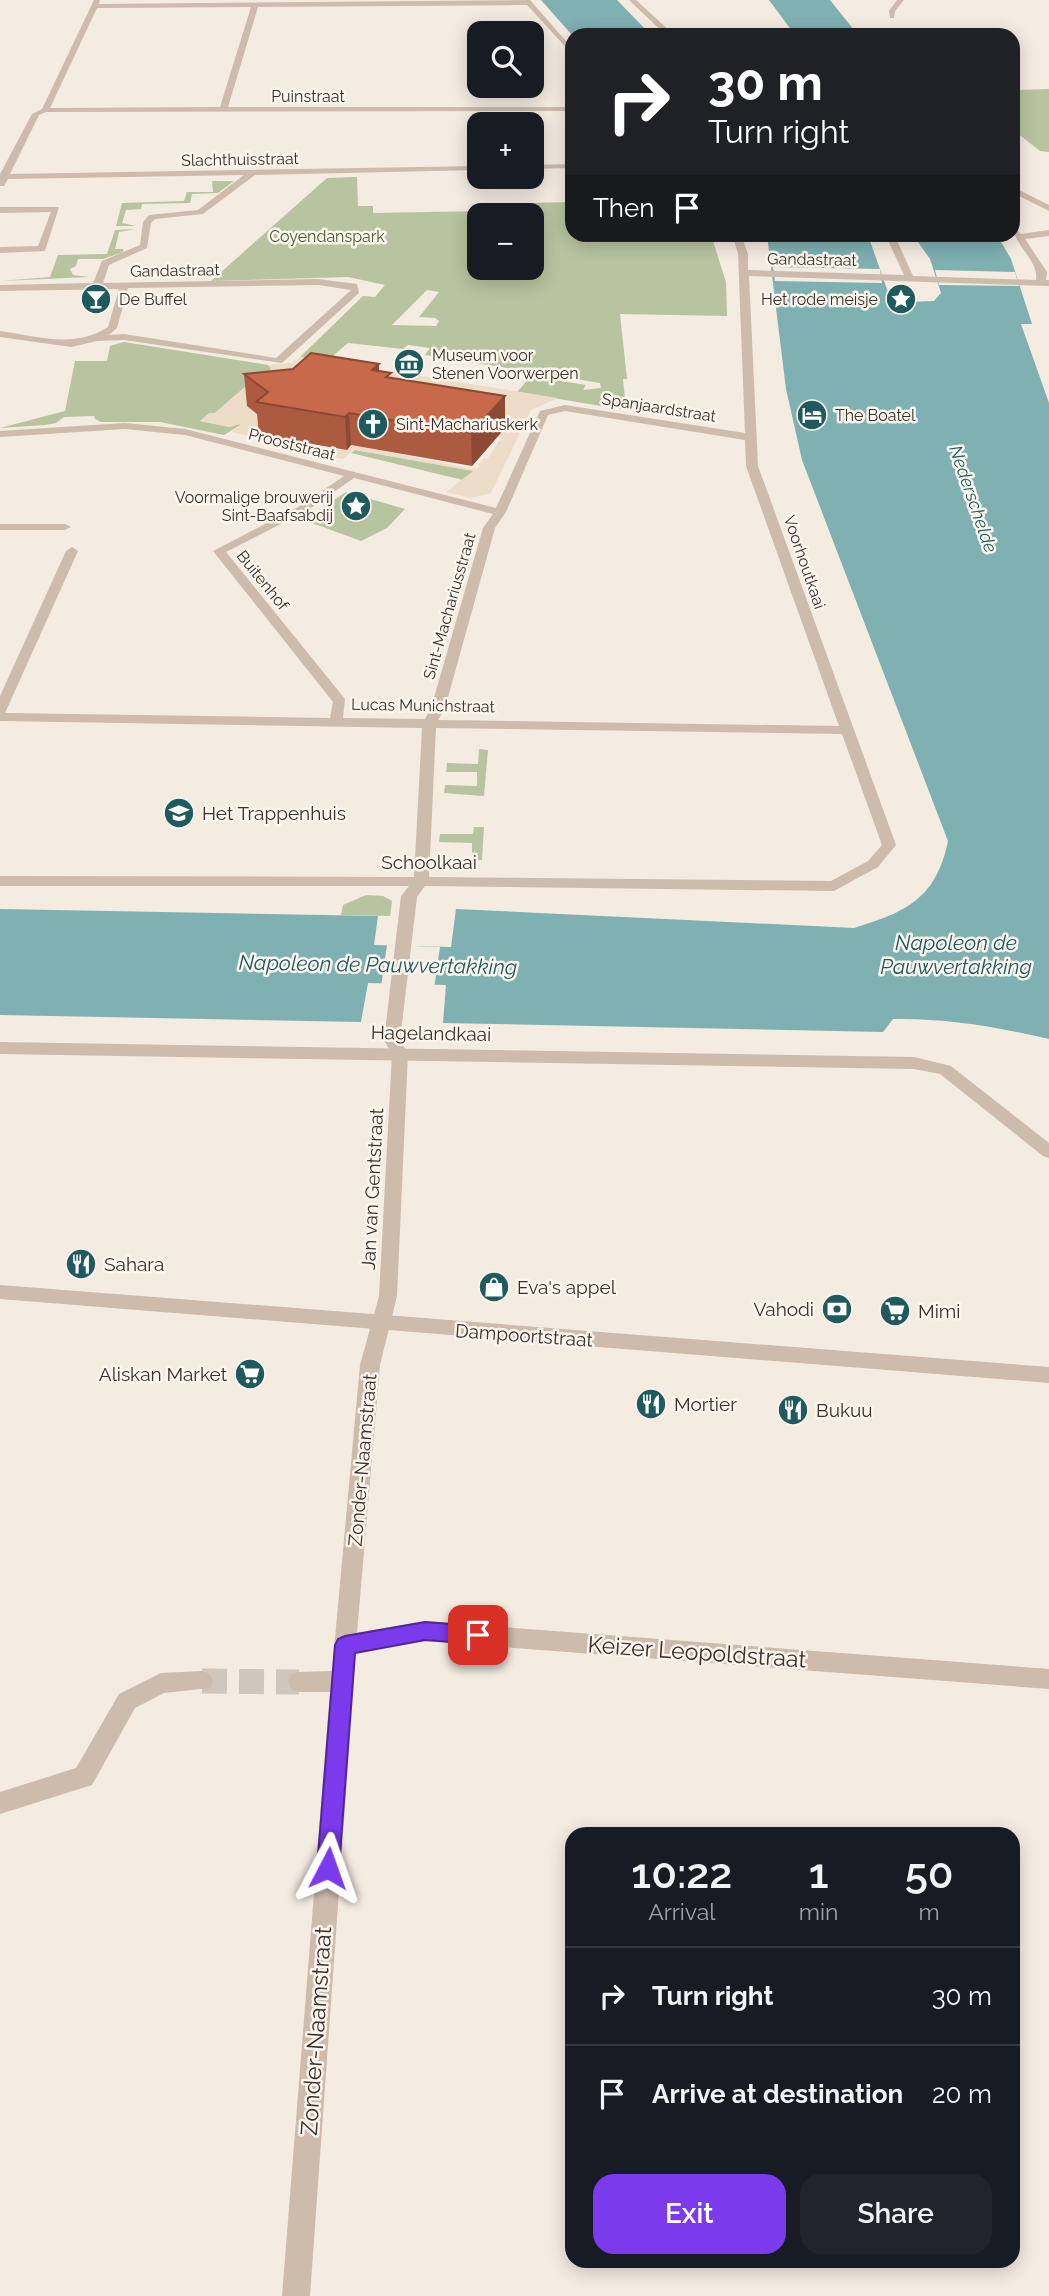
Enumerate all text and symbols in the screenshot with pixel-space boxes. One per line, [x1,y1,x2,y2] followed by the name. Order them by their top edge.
[467,21,544,280] map controls
[467,21,544,98] button: search
[708,54,823,111] text: 30 m
[593,56,684,147] icon: right
[271,87,345,106] street label: Puinstraat
[467,112,544,189] button: +
[708,113,849,150] text: Turn right
[181,149,300,170] street label: Slachthuisstraat
[668,189,706,227] icon: arrive
[593,193,654,223] text: Then
[467,203,544,280] button: −
[269,227,385,246] park label: Coyendanspark
[767,249,858,270] street label: Gandastraat
[130,260,221,281] street label: Gandastraat
[79,282,113,316] bar icon: De Buffel
[884,282,918,316] place icon: Het rode meisje
[119,290,188,309] place label: De Buffel
[761,290,878,309] place label: Het rode meisje
[432,346,579,383] place label: Museum voor Stenen Voorwerpen
[392,347,426,381] museum icon: Museum voor Stenen Voorwerpen
[600,389,718,426] street label: Spanjaardstraat
[795,398,829,432] hotel icon: The Boatel
[835,406,916,425] place label: The Boatel
[356,407,390,441] church icon: Sint-Machariuskerk
[396,415,538,434] place label: Sint-Machariuskerk
[246,425,338,465] street label: Prooststraat
[945,442,1002,556] water label: Nederschelde
[175,488,333,525] place label: Voormalige brouwerij Sint-Baafsabdij
[339,489,373,523] place icon: Voormalige brouwerij Sint-Baafsabdij
[780,513,829,611] street label: Voorhoutkaai
[419,530,480,682] street label: Sint-Machariusstraat
[233,547,293,615] street label: Buitenhof
[351,695,496,716] street label: Lucas Munichstraat
[162,796,196,830] school or university icon: Het Trappenhuis
[202,802,346,824] place label: Het Trappenhuis
[381,851,477,873] street label: Schoolkaai
[880,930,1032,979] water label: Napoleon de Pauwvertakking
[238,950,518,979] water label: Napoleon de Pauwvertakking
[371,1021,491,1045] street label: Hagelandkaai
[357,1107,387,1271] street label: Jan van Gentstraat
[64,1247,98,1281] restaurant icon: Sahara
[104,1253,164,1275] place label: Sahara
[477,1270,511,1304] shop icon: Eva's appel
[517,1276,617,1298] place label: Eva's appel
[820,1292,854,1326] bank icon: Vahodi
[878,1294,912,1328] supermarket icon: Mimi
[753,1298,814,1320] place label: Vahodi
[918,1300,960,1322] place label: Mimi
[454,1319,594,1351] street label: Dampoortstraat
[233,1357,267,1391] supermarket icon: Aliskan Market
[99,1363,228,1385] place label: Aliskan Market
[344,1372,381,1547] street label: Zonder-Naamstraat
[634,1387,668,1421] restaurant icon: Mortier
[674,1393,737,1415] place label: Mortier
[776,1393,810,1427] restaurant icon: Bukuu
[816,1399,873,1421] place label: Bukuu
[448,1605,508,1665] pin
[459,1616,497,1654] icon: arrive
[587,1630,807,1673] street label: Keizer Leopoldstraat
[291,1831,365,1905] position arrow
[631,1849,732,1898] text: 10:22
[809,1849,828,1898] text: 1
[905,1849,954,1898] text: 50
[648,1898,716,1925] text: Arrival
[799,1898,838,1925] text: min
[919,1898,940,1925] text: m
[295,1925,336,2136] street label: Zonder-Naamstraat
[593,1977,631,2015] icon: right
[652,1981,773,2011] text: Turn right
[932,1981,992,2011] text: 30 m
[593,2075,631,2113] icon: arrive
[652,2079,903,2109] text: Arrive at destination
[932,2079,992,2109] text: 20 m
[593,2174,786,2254] button: Exit
[800,2174,992,2254] button: Share

